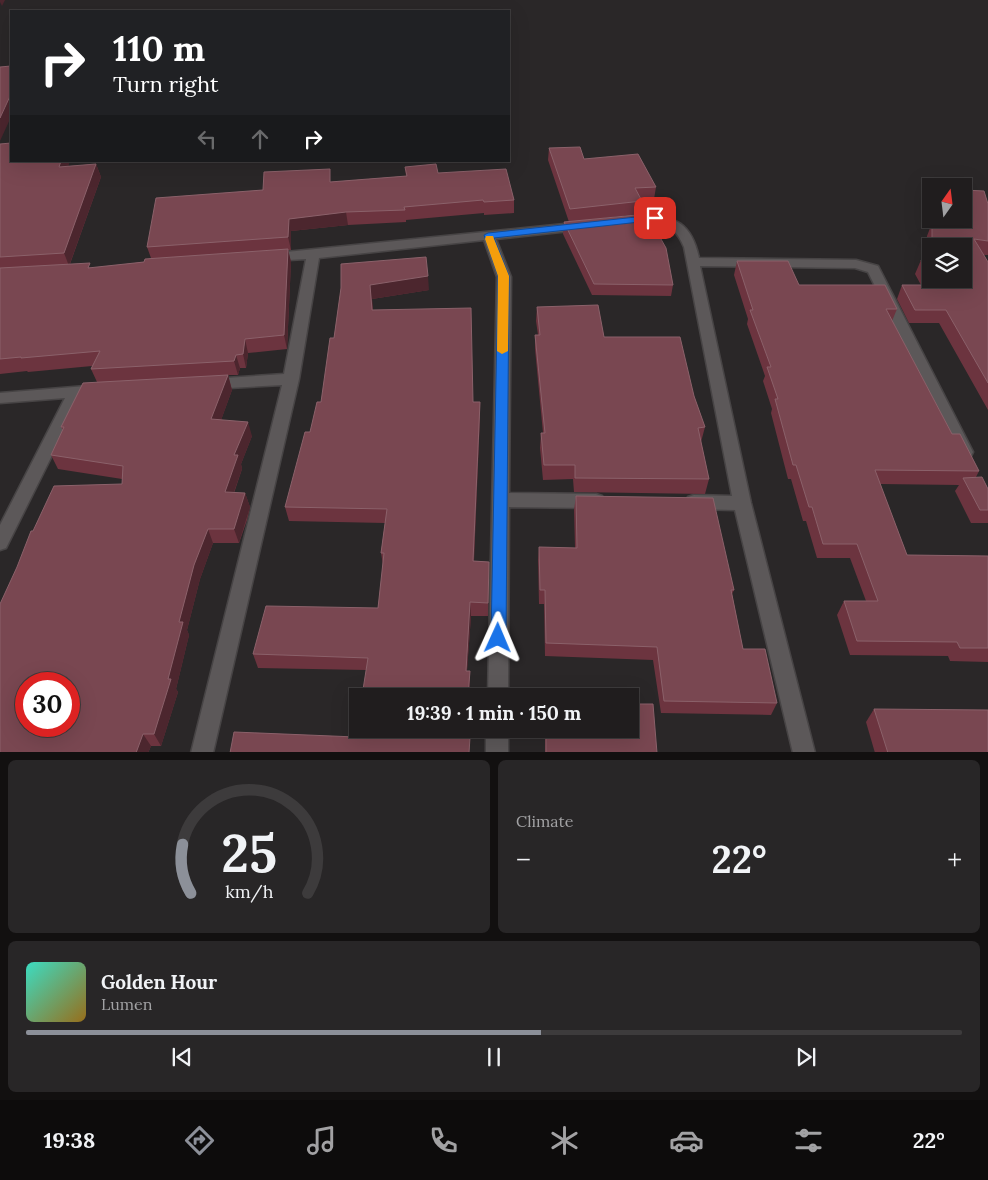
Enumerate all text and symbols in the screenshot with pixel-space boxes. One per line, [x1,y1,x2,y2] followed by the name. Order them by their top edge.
[113,26,205,71] text: 110 m
[30,30,95,95] icon: right
[113,70,218,98] text: Turn right
[193,125,221,153] icon: left
[246,125,274,153] icon: ahead
[299,125,327,153] icon: right
[922,178,972,228] north arrow
[922,178,972,288] map controls
[634,197,676,239] pin
[641,204,669,232] icon: arrive
[922,238,972,288] button: layers
[471,611,523,663] position arrow
[15,672,80,737] speed limit sign: 30
[407,701,581,725] text: 19:39 · 1 min · 150 m
[516,811,573,831] text: Climate
[221,820,277,886] text: 25
[711,835,767,883] text: 22°
[516,842,531,878] text: −
[947,842,962,878] text: +
[225,880,273,903] text: km/h
[101,970,217,994] text: Golden Hour
[101,994,153,1014] text: Lumen
[168,1043,196,1071] icon: previous
[480,1043,508,1071] icon: pause
[792,1043,820,1071] icon: next
[182,1123,217,1158] icon: directions
[304,1123,339,1158] icon: music
[426,1123,461,1158] icon: phone
[547,1123,582,1158] icon: climate
[669,1123,704,1158] icon: car
[791,1123,826,1158] icon: filters
[43,1126,95,1154] text: 19:38
[913,1126,945,1154] text: 22°

